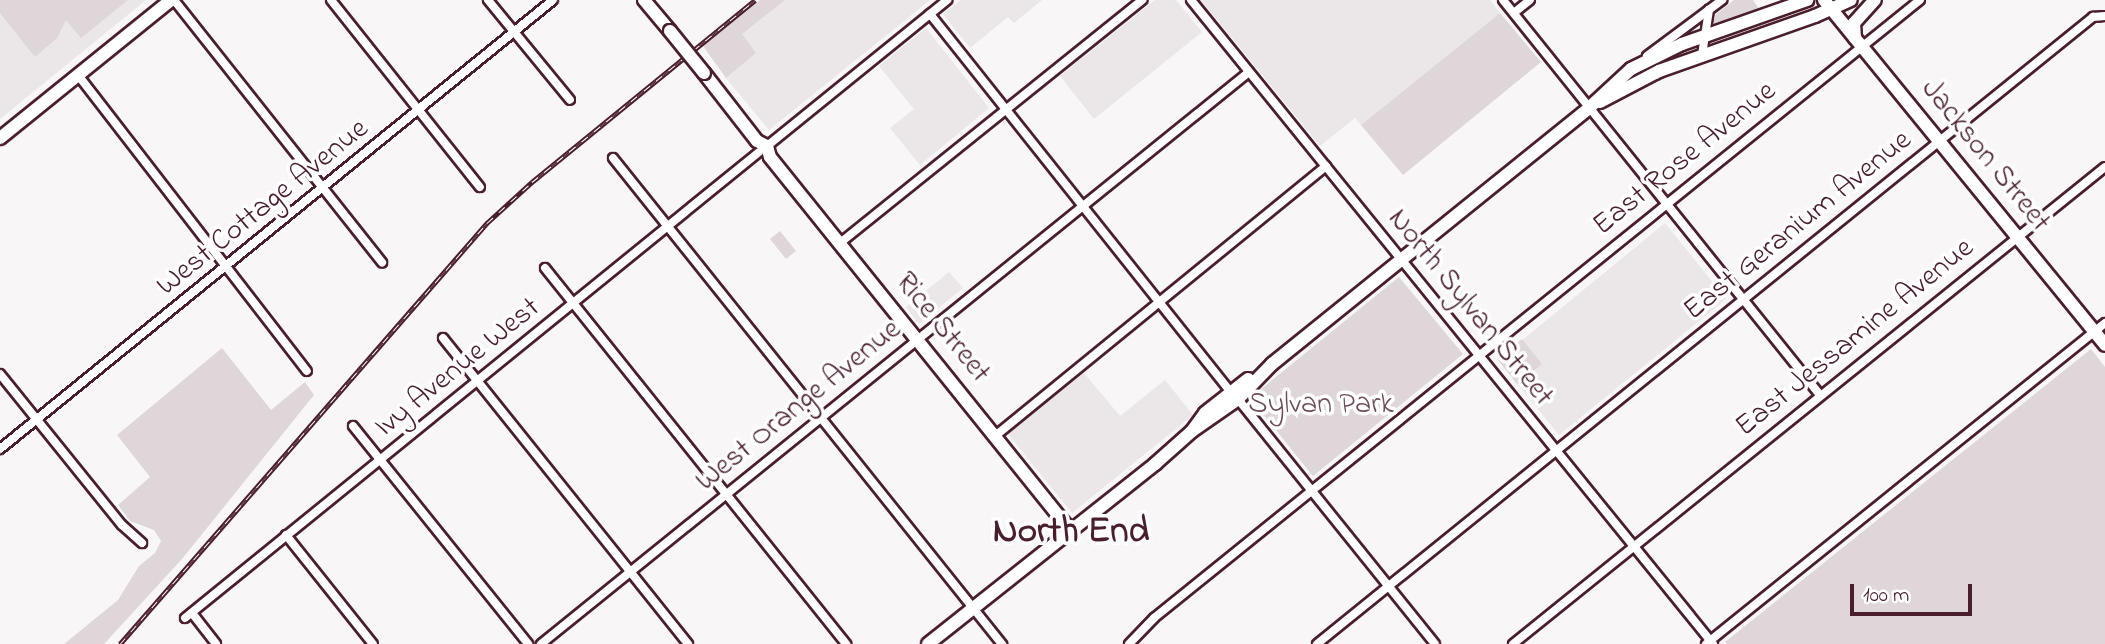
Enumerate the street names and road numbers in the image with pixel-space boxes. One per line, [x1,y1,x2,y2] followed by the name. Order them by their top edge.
[1912,72,2058,240] street label: Jackson Street
[1586,74,1784,244] street label: East Rose Avenue
[150,112,376,304] street label: West Cottage Avenue
[1677,123,1919,329] street label: East Geranium Avenue
[1379,202,1561,414] street label: North Sylvan Street
[1729,231,1981,445] street label: East Jessamine Avenue
[887,265,997,391] street label: Rice Street
[368,290,548,446] street label: Ivy Avenue West
[689,312,909,500] street label: West Orange Avenue

